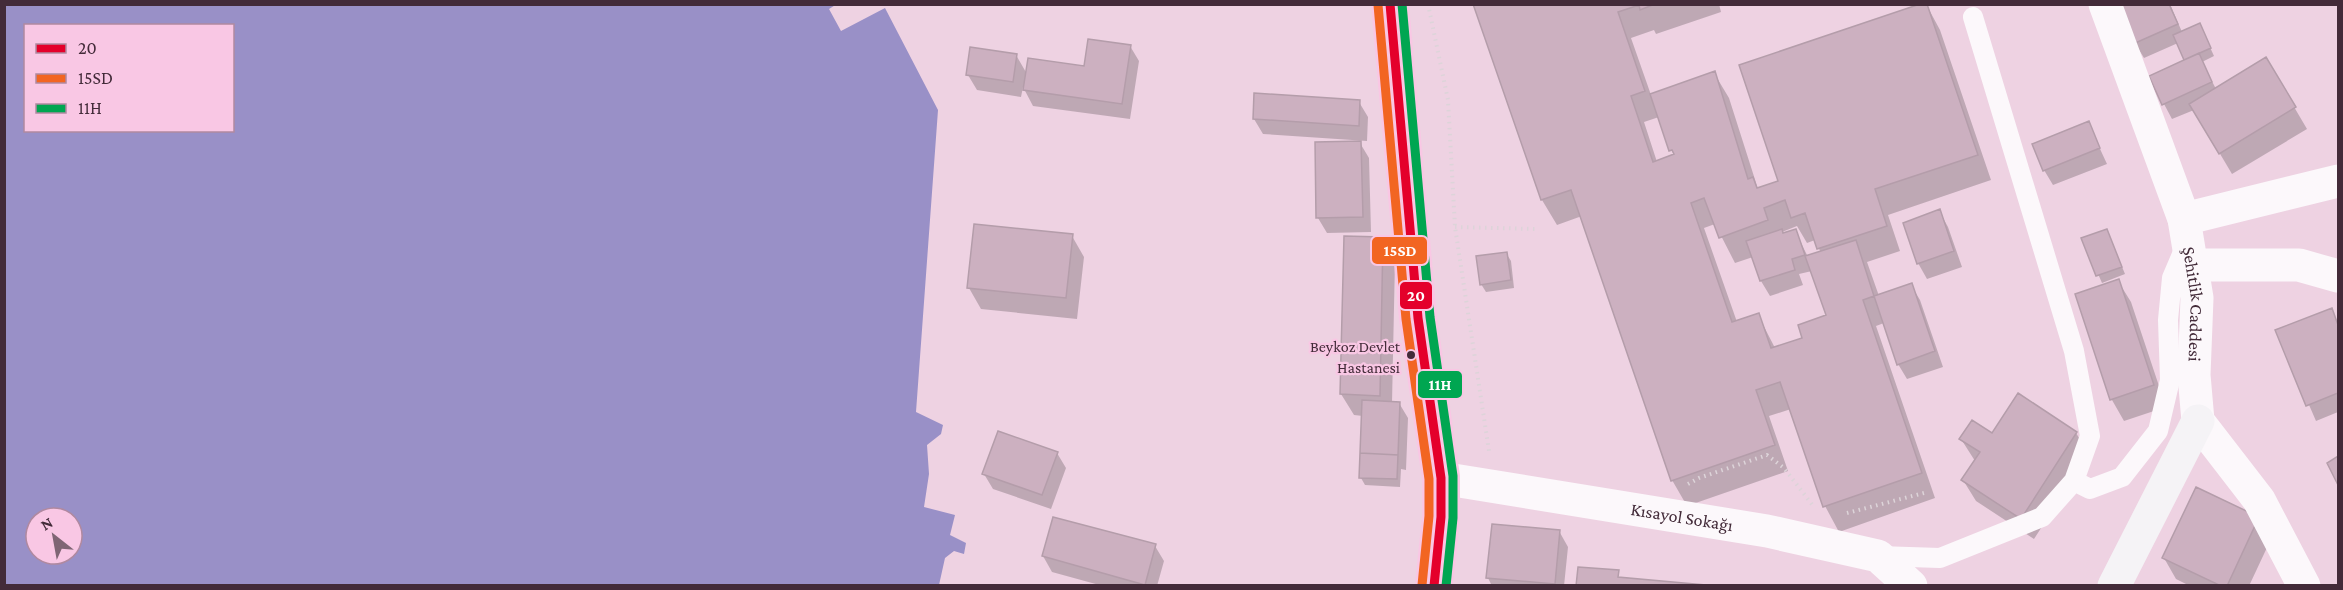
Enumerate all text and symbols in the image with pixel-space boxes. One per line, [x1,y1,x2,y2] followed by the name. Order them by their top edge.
[24,24,234,132] legend
[78,38,97,58] text: 20
[78,68,113,88] text: 15SD
[78,98,102,118] text: 11H
[1371,236,1428,265] line badge: 15SD
[1384,242,1416,259] text: 15SD
[2179,245,2207,362] street label: Şehitlik Caddesi
[1399,281,1433,310] line badge: 20
[1407,287,1425,304] text: 20
[1310,338,1401,376] place label: Beykoz Devlet Hastanesi
[1405,349,1417,361] marker: Beykoz Devlet Hastanesi
[1417,370,1463,399] line badge: 11H
[1429,376,1452,393] text: 11H
[1629,499,1735,535] street label: Kısayol Sokağı
[24,506,84,566] north arrow
[37,513,56,534] text: N

